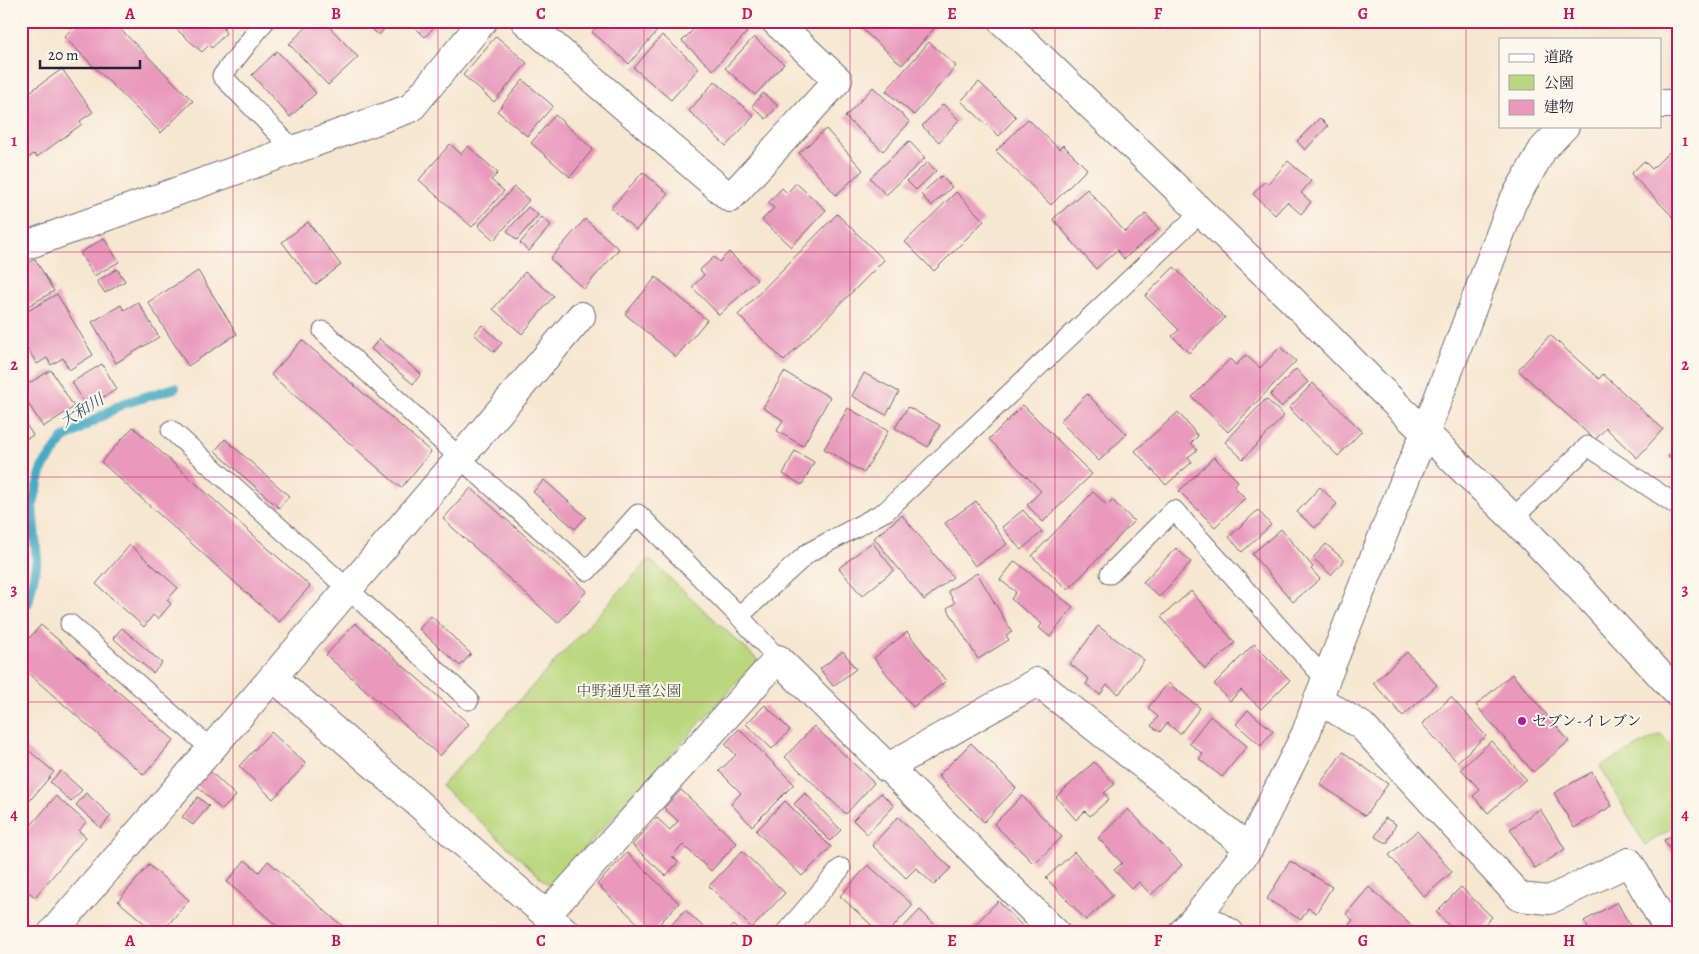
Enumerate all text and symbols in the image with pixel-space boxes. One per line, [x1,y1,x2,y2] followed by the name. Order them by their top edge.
[124,3,136,25] text: A
[331,3,341,25] text: B
[536,3,546,25] text: C
[741,3,753,25] text: D
[947,3,957,25] text: E
[1154,3,1163,25] text: F
[1358,3,1368,25] text: G
[1563,3,1575,25] text: H
[40,38,140,70] scale bar
[1499,38,1662,128] legend
[48,45,79,65] text: 20 m
[1544,47,1574,67] text: 道路
[1544,73,1574,93] text: 公園
[1544,97,1574,117] text: 建物
[11,130,17,152] text: 1
[1682,130,1688,152] text: 1
[10,354,18,376] text: 2
[1681,354,1689,376] text: 2
[56,388,110,433] water label: 大和川
[11,579,18,601] text: 3
[1682,579,1689,601] text: 3
[576,681,682,701] park label: 中野通児童公園
[1532,711,1642,731] place label: セブン-イレブン
[1516,715,1528,727] marker: セブン-イレブン
[10,804,18,826] text: 4
[1681,804,1689,826] text: 4
[124,930,136,952] text: A
[331,930,341,952] text: B
[536,930,546,952] text: C
[741,930,753,952] text: D
[947,930,957,952] text: E
[1154,930,1163,952] text: F
[1358,930,1368,952] text: G
[1563,930,1575,952] text: H

